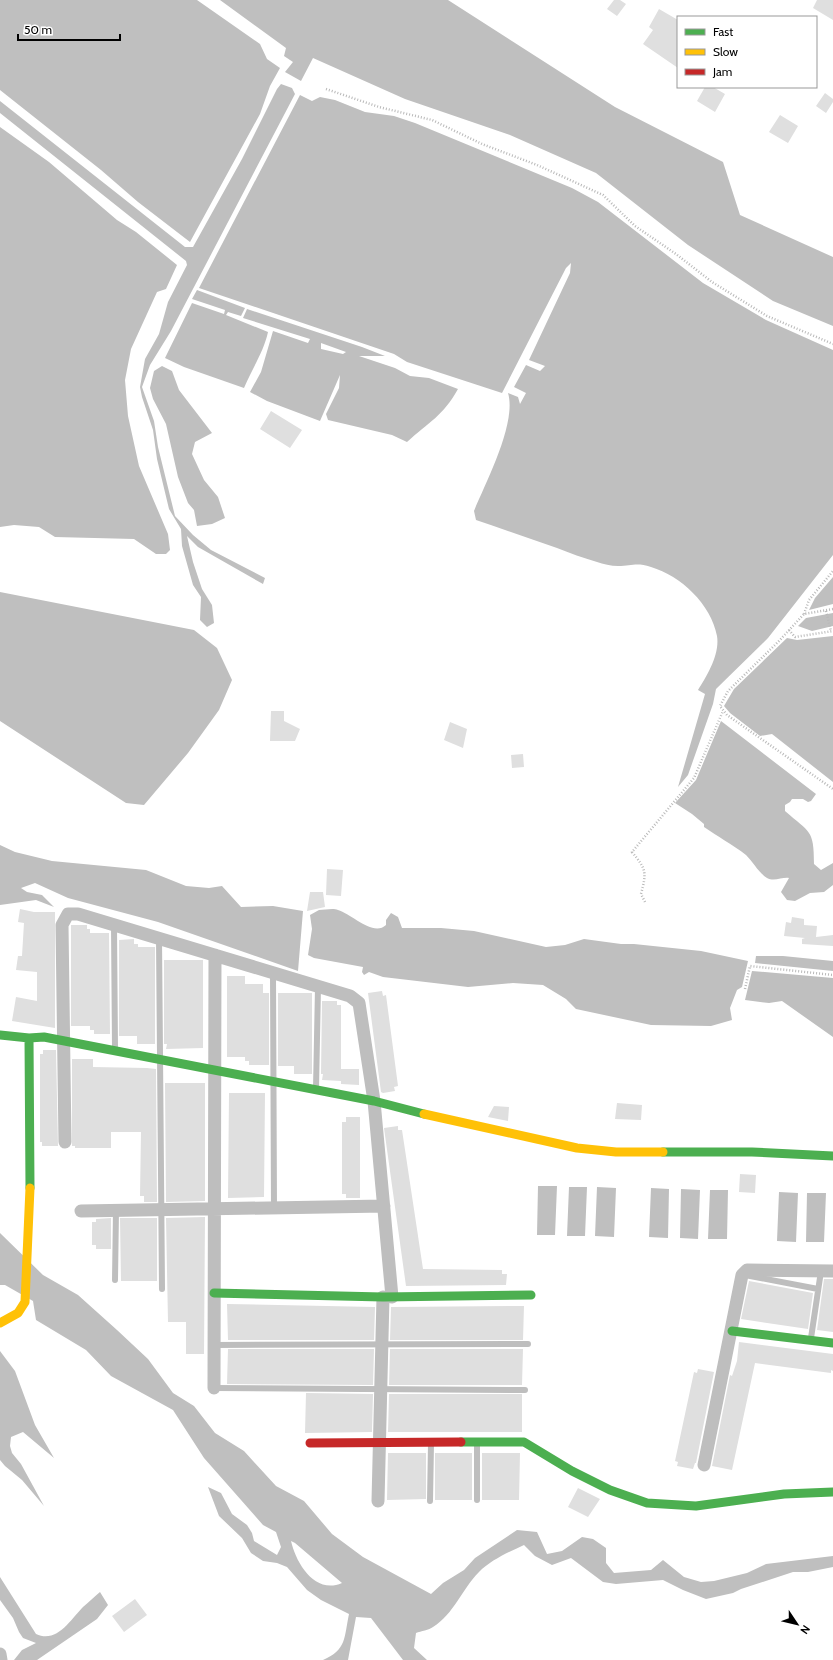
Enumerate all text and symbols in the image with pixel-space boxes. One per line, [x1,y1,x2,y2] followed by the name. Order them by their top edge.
[18,16,120,42] scale bar
[677,16,817,88] legend
[24,22,52,37] text: 50 m
[713,24,733,39] text: Fast
[713,44,738,59] text: Slow
[712,64,732,79] text: Jam
[777,1604,817,1644] north arrow
[797,1623,813,1637] text: N

